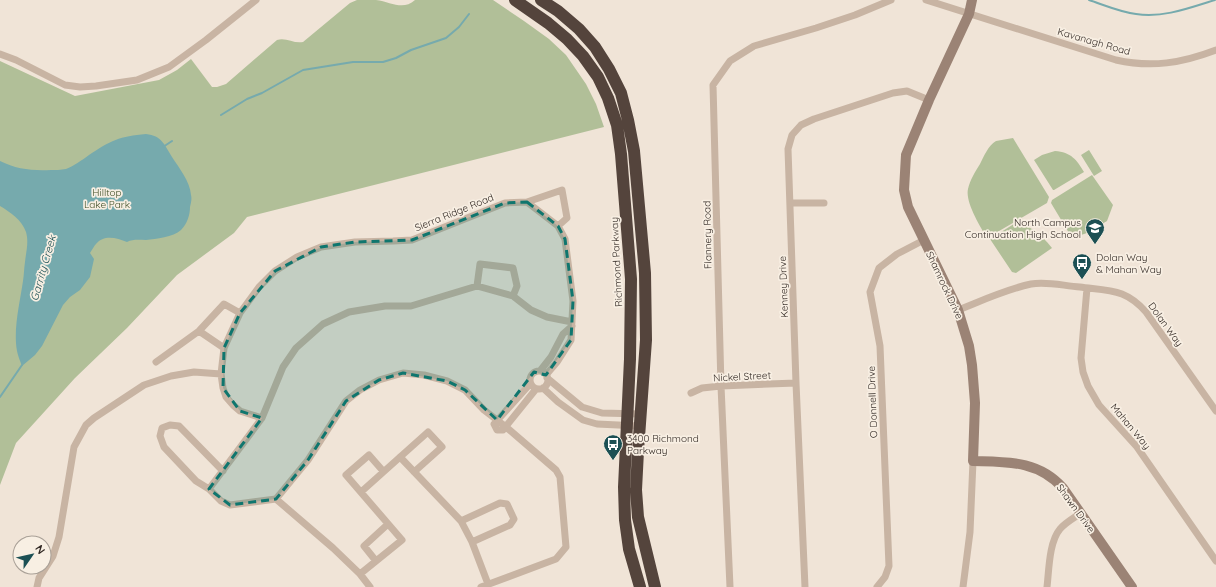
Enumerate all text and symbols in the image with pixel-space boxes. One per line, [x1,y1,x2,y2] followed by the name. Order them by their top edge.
[1056,25,1132,58] street label: Kavanagh Road
[84,186,130,211] park label: Hilltop Lake Park
[413,191,496,234] street label: Sierra Ridge Road
[700,201,715,269] street label: Flannery Road
[965,216,1081,241] place label: North Campus Continuation High School
[608,217,625,307] street label: Richmond Parkway
[1084,217,1106,245] school or university icon: North Campus Continuation High School
[27,232,59,302] water label: Garrity Creek
[923,249,966,322] street label: Shamrock Drive
[1096,251,1161,276] place label: Dolan Way & Mahan Way
[1071,252,1093,280] bus stop icon: Dolan Way & Mahan Way
[776,256,791,318] street label: Kenney Drive
[1145,300,1186,349] street label: Dolan Way
[865,365,880,438] street label: O Donnell Drive
[713,368,772,385] street label: Nickel Street
[1108,401,1154,452] street label: Mahan Way
[627,432,699,457] place label: 3400 Richmond Parkway
[602,433,624,461] bus stop icon: 3400 Richmond Parkway
[1053,481,1098,536] street label: Shawn Drive
[12,535,52,575] north arrow
[32,542,48,557] text: N

